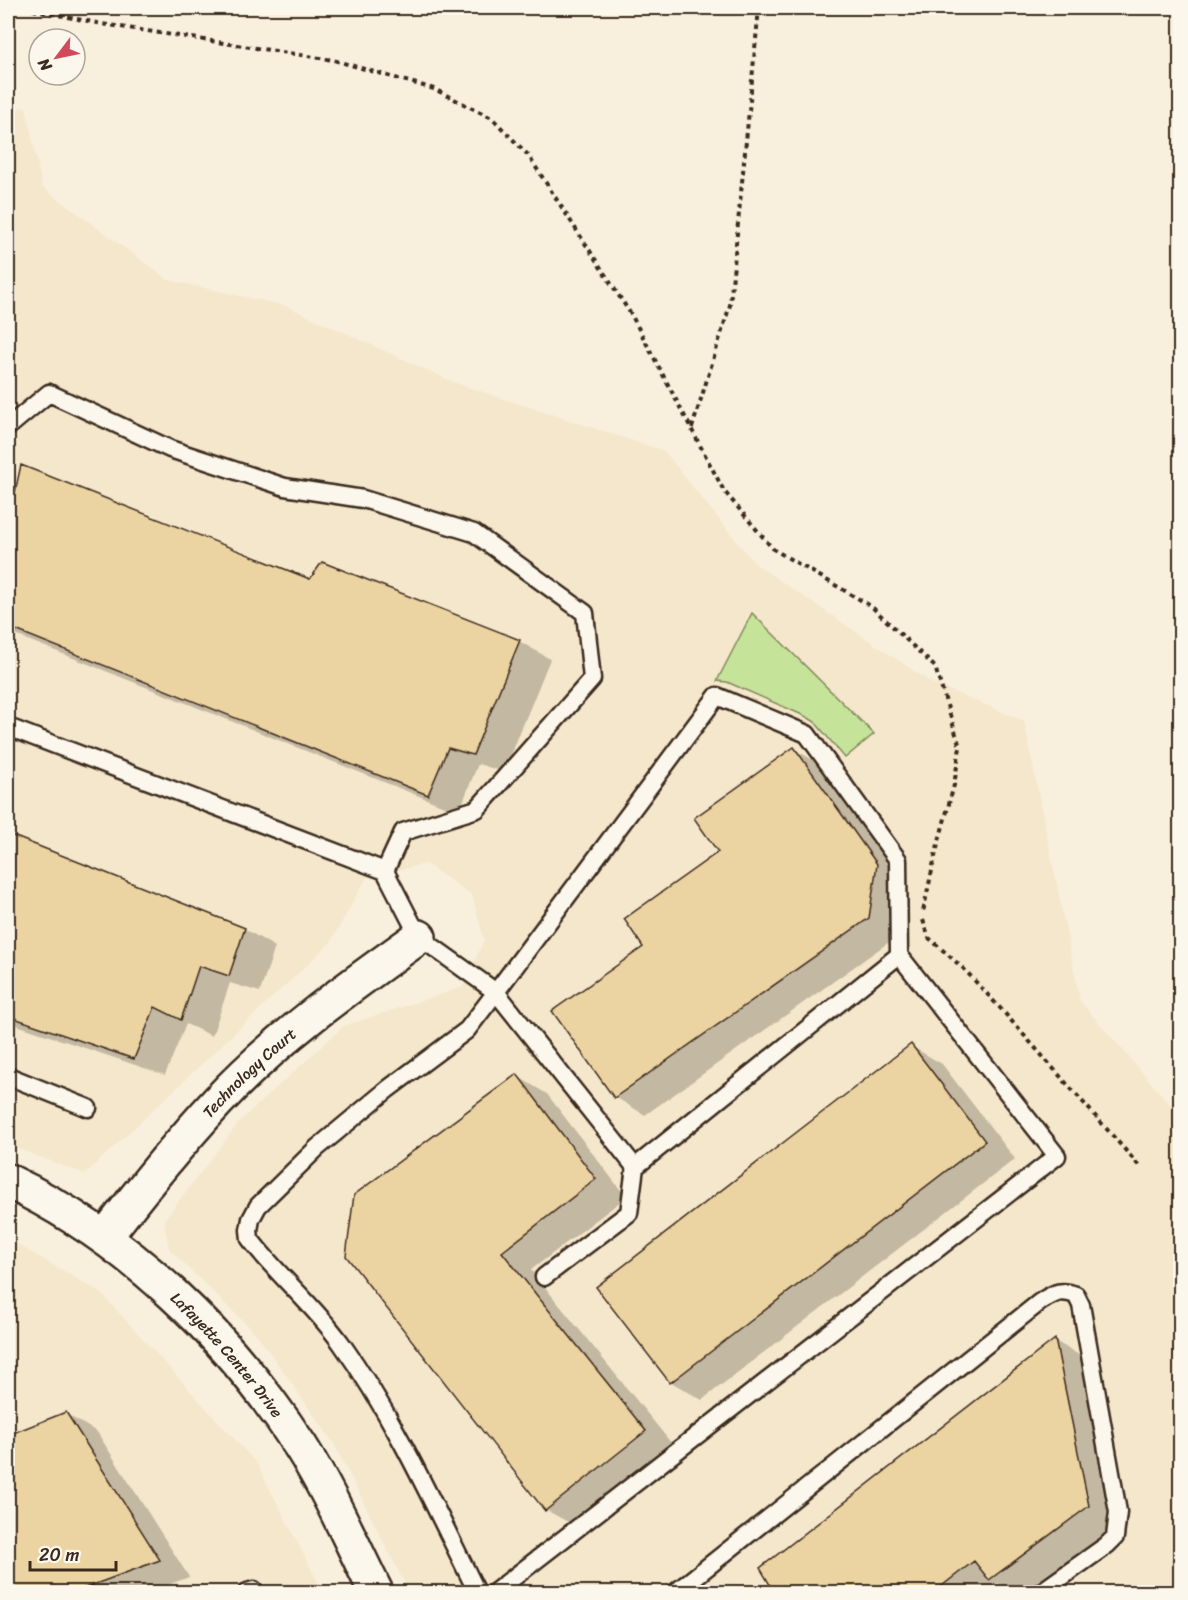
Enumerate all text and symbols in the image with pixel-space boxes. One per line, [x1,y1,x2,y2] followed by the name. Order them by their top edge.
[27,27,87,87] north arrow
[29,52,60,78] text: N
[194,1020,303,1125] street label: Technology Court
[164,1284,291,1424] street label: Lafayette Center Drive
[30,1534,116,1572] scale bar
[39,1539,79,1571] text: 20 m

